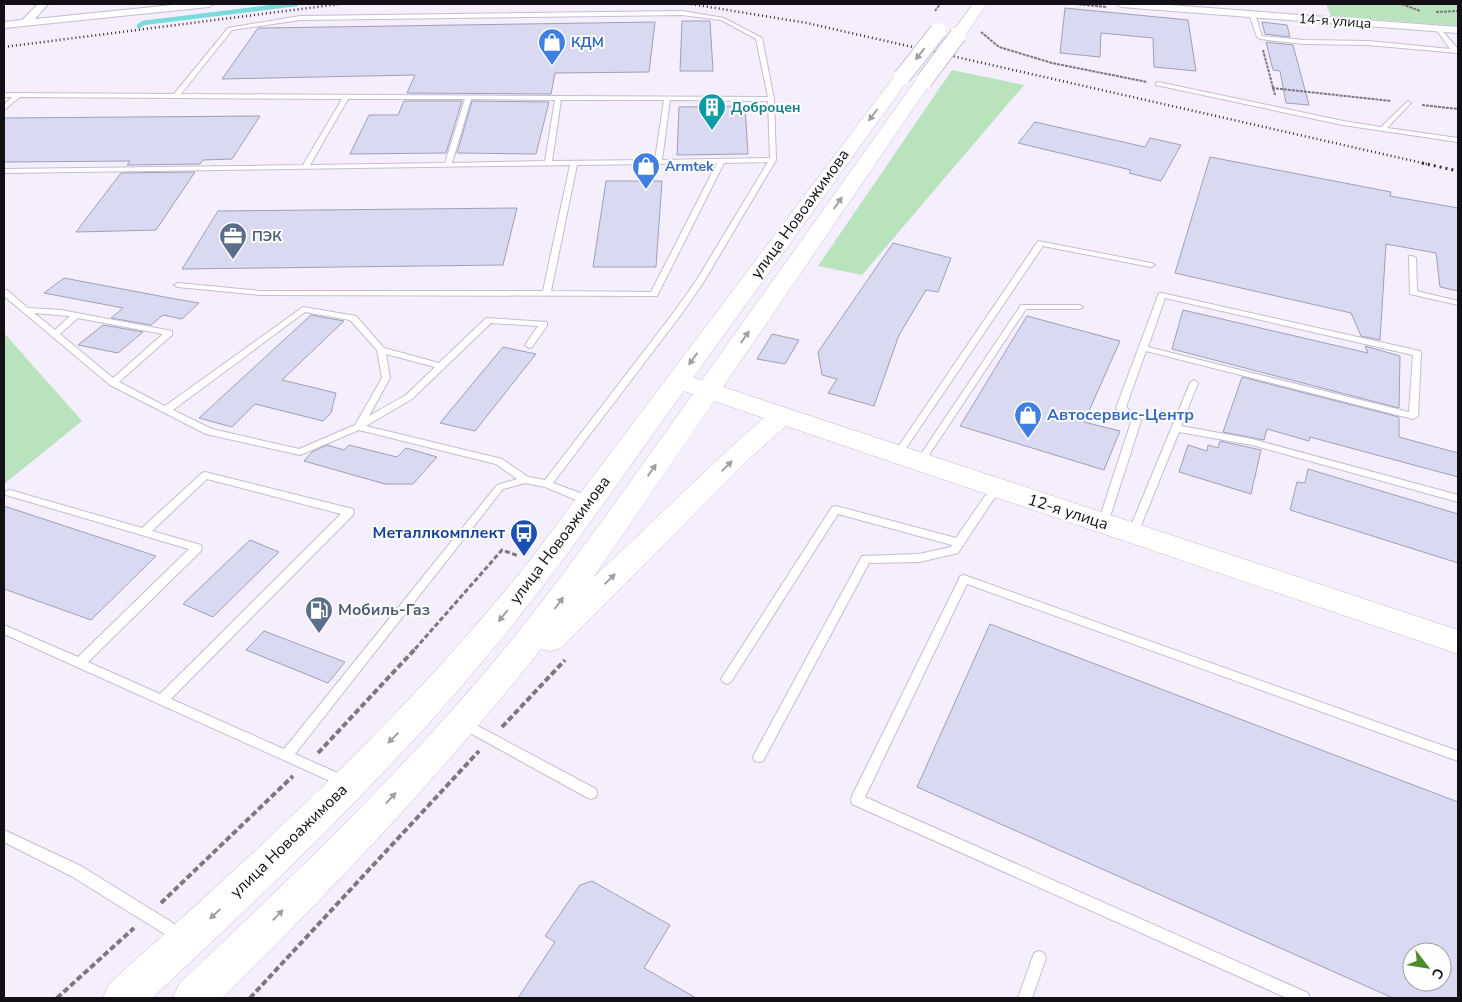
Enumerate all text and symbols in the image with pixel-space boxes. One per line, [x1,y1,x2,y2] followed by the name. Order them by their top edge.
[1298,9,1372,33] street label: 14-я улица
[537,27,567,66] shop icon: КДМ
[571,33,604,52] place label: КДМ
[914,47,925,60] one-way arrow
[697,92,727,131] building icon: Доброцен
[731,98,801,117] place label: Доброцен
[867,108,878,121] one-way arrow
[745,145,855,283] street label: улица Новоажимова
[631,151,661,190] shop icon: Armtek
[665,157,714,176] place label: Armtek
[833,196,843,210] one-way arrow
[218,221,248,260] office icon: ПЭК
[252,227,282,246] place label: ПЭК
[740,330,750,344] one-way arrow
[688,352,698,366] one-way arrow
[1013,400,1043,439] shop icon: Автосервис-Центр
[1047,404,1194,426] place label: Автосервис-Центр
[721,460,733,472] one-way arrow
[647,463,657,477] one-way arrow
[504,471,616,609] street label: улица Новоажимова
[1025,489,1111,535] street label: 12-я улица
[509,518,539,557] bus stop icon: Металлкомплект
[373,522,505,544] place label: Металлкомплект
[604,573,616,585] one-way arrow
[304,595,334,634] fuel station icon: Мобиль-Газ
[554,596,564,610] one-way arrow
[338,599,430,621] place label: Мобиль-Газ
[497,609,508,622] one-way arrow
[387,732,399,744] one-way arrow
[226,779,352,903] street label: улица Новоажимова
[385,793,397,805] one-way arrow
[209,908,221,920] one-way arrow
[272,910,284,922] one-way arrow
[1402,942,1452,992] north arrow
[1427,964,1448,983] text: С

